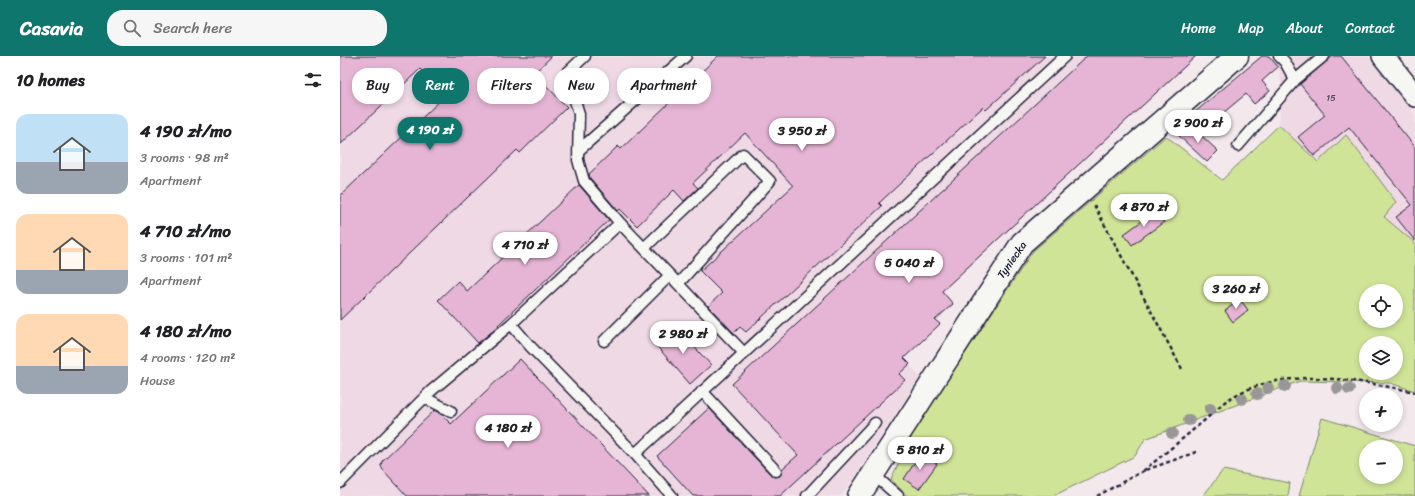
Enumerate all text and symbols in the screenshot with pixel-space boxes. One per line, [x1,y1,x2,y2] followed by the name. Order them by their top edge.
[107,10,387,46] search box
[20,12,83,45] text: Casavia
[153,15,232,41] text: Search here
[1181,16,1216,41] text: Home
[1238,16,1264,41] text: Map
[1286,16,1323,41] text: About
[1345,16,1395,41] text: Contact
[121,17,143,39] icon: search
[16,65,85,95] text: 10 homes
[352,68,404,104] chip: Buy
[412,68,469,104] chip: Rent
[477,68,546,104] chip: Filters
[554,68,609,104] chip: New
[617,68,711,104] chip: Apartment
[302,69,324,91] icon: filters
[1326,90,1336,106] house number: 15
[1157,110,1239,144] pin: 2 900 zł
[1173,111,1223,134] text: 2 900 zł
[140,116,232,146] text: 4 190 zł/mo
[389,117,471,151] pin: 4 190 zł
[406,118,454,141] text: 4 190 zł
[761,118,843,152] pin: 3 950 zł
[778,119,826,142] text: 3 950 zł
[48,130,96,178] icon: home
[140,146,229,169] text: 3 rooms · 98 m²
[140,169,201,192] text: Apartment
[1103,194,1185,228] pin: 4 870 zł
[1120,195,1168,218] text: 4 870 zł
[140,216,231,246] text: 4 710 zł/mo
[48,230,96,278] icon: home
[484,232,566,266] pin: 4 710 zł
[502,233,548,256] text: 4 710 zł
[992,237,1032,283] street label: Tyniecka
[140,246,232,269] text: 3 rooms · 101 m²
[868,250,950,284] pin: 5 040 zł
[884,251,934,274] text: 5 040 zł
[140,269,201,292] text: Apartment
[1195,276,1277,310] pin: 3 260 zł
[1212,277,1260,300] text: 3 260 zł
[1359,284,1403,484] map controls
[1359,284,1403,328] button: locate
[140,316,232,346] text: 4 180 zł/mo
[642,321,724,355] pin: 2 980 zł
[659,322,707,345] text: 2 980 zł
[48,330,96,378] icon: home
[1359,336,1403,380] button: layers
[140,346,235,369] text: 4 rooms · 120 m²
[140,369,175,392] text: House
[1359,388,1403,432] button: +
[467,415,549,449] pin: 4 180 zł
[485,416,531,439] text: 4 180 zł
[879,437,961,471] pin: 5 810 zł
[897,438,943,461] text: 5 810 zł
[1359,440,1403,484] button: −

